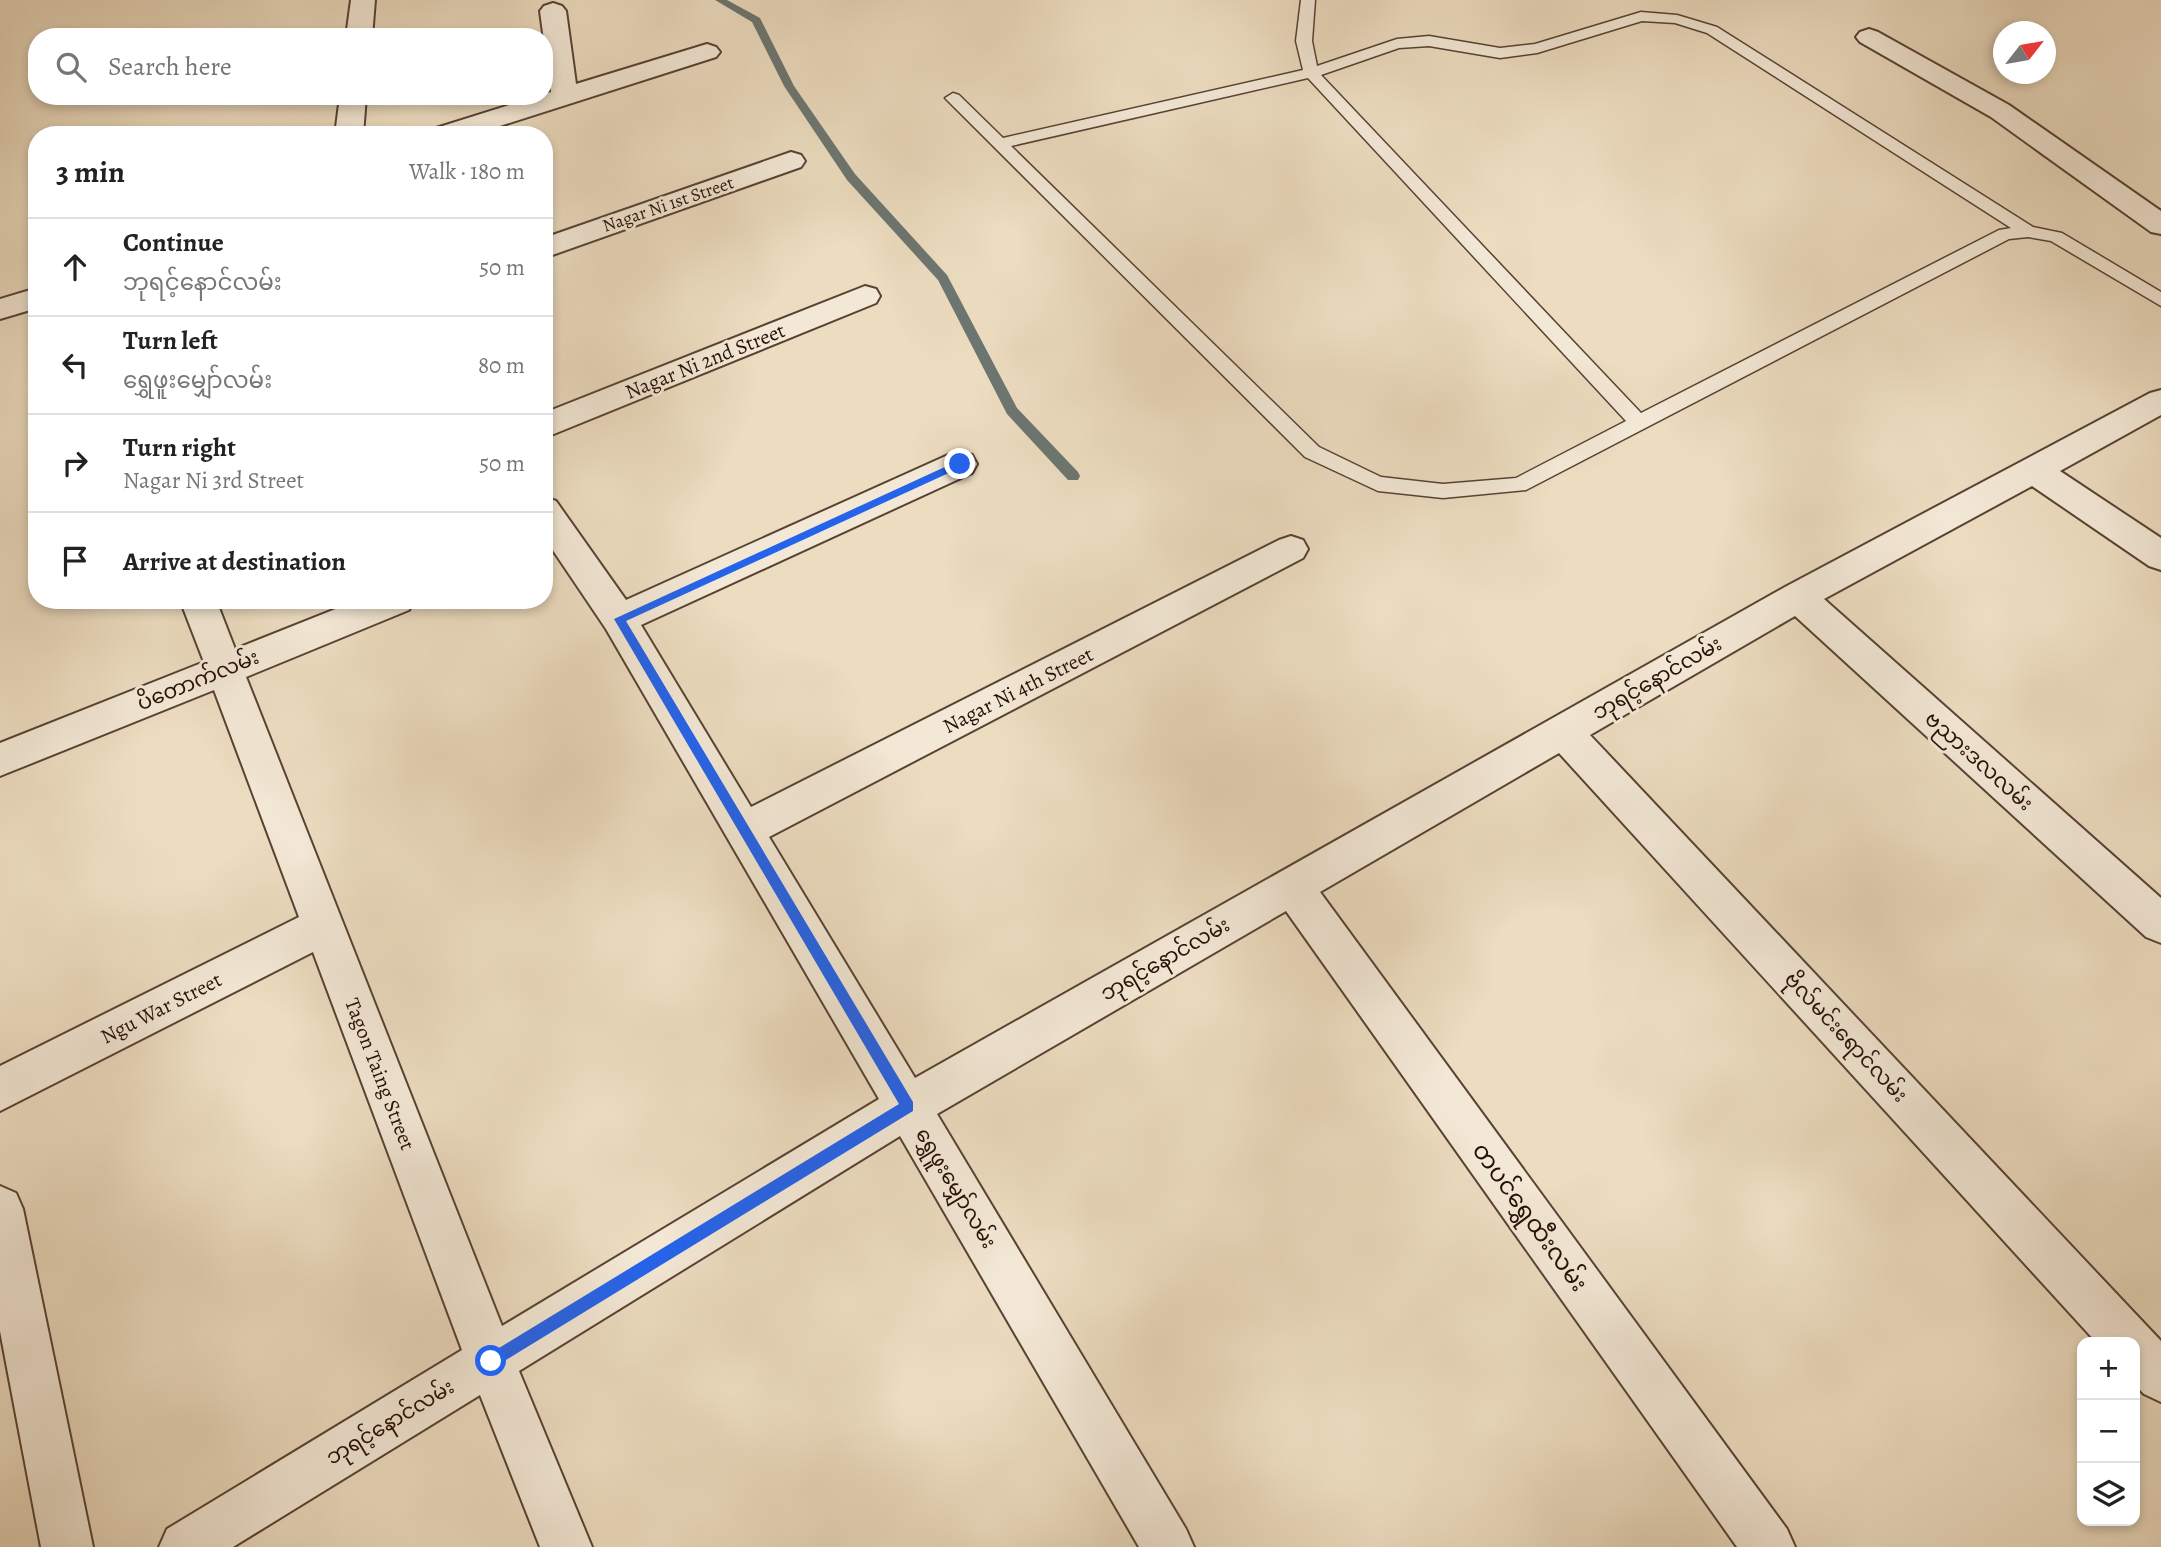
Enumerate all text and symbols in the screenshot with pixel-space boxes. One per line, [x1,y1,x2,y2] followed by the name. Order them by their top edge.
[1993,21,2056,84] north arrow
[28,28,553,105] search box
[52,48,90,86] icon: search
[108,49,232,84] text: Search here
[56,152,125,192] text: 3 min
[409,156,525,187] text: Walk · 180 m
[599,170,737,238] street label: Nagar Ni 1st Street
[123,225,224,260] text: Continue
[56,248,94,286] icon: ahead
[479,252,525,283] text: 50 m
[123,267,282,298] text: ဘုရင့်နောင်လမ်း
[621,316,789,406] street label: Nagar Ni 2nd Street
[123,323,218,358] text: Turn left
[56,346,94,384] icon: left
[478,350,525,381] text: 80 m
[123,365,272,396] text: ရွှေဖူးမျှော်လမ်း
[123,430,236,465] text: Turn right
[56,444,94,482] icon: right
[479,448,525,479] text: 50 m
[944,448,975,479] route end
[123,465,304,496] text: Nagar Ni 3rd Street
[56,542,94,580] icon: arrive
[123,544,346,579] text: Arrive at destination
[1586,628,1728,729] street label: ဘုရင့်နောင်လမ်း
[938,640,1098,740] street label: Nagar Ni 4th Street
[132,641,263,717] street label: ပိတောက်လမ်း
[1917,703,2040,819] street label: ဗညားဒလလမ်း
[1094,909,1236,1010] street label: ဘုရင့်နောင်လမ်း
[1776,964,1915,1110] street label: ဗိုလ်မင်းရောင်လမ်း
[96,965,226,1050] street label: Ngu War Street
[338,994,422,1154] street label: Tagon Taing Street
[906,1121,1005,1255] street label: ရွှေဖူးမျှော်လမ်း
[1463,1136,1595,1300] street label: တပင်ရွှေထီးလမ်း
[2077,1337,2140,1526] map controls
[2077,1337,2140,1400] button: +
[475,1345,506,1376] route start
[320,1371,461,1474] street label: ဘုရင့်နောင်လမ်း
[2077,1400,2140,1463] button: −
[2077,1463,2140,1526] button: layers

